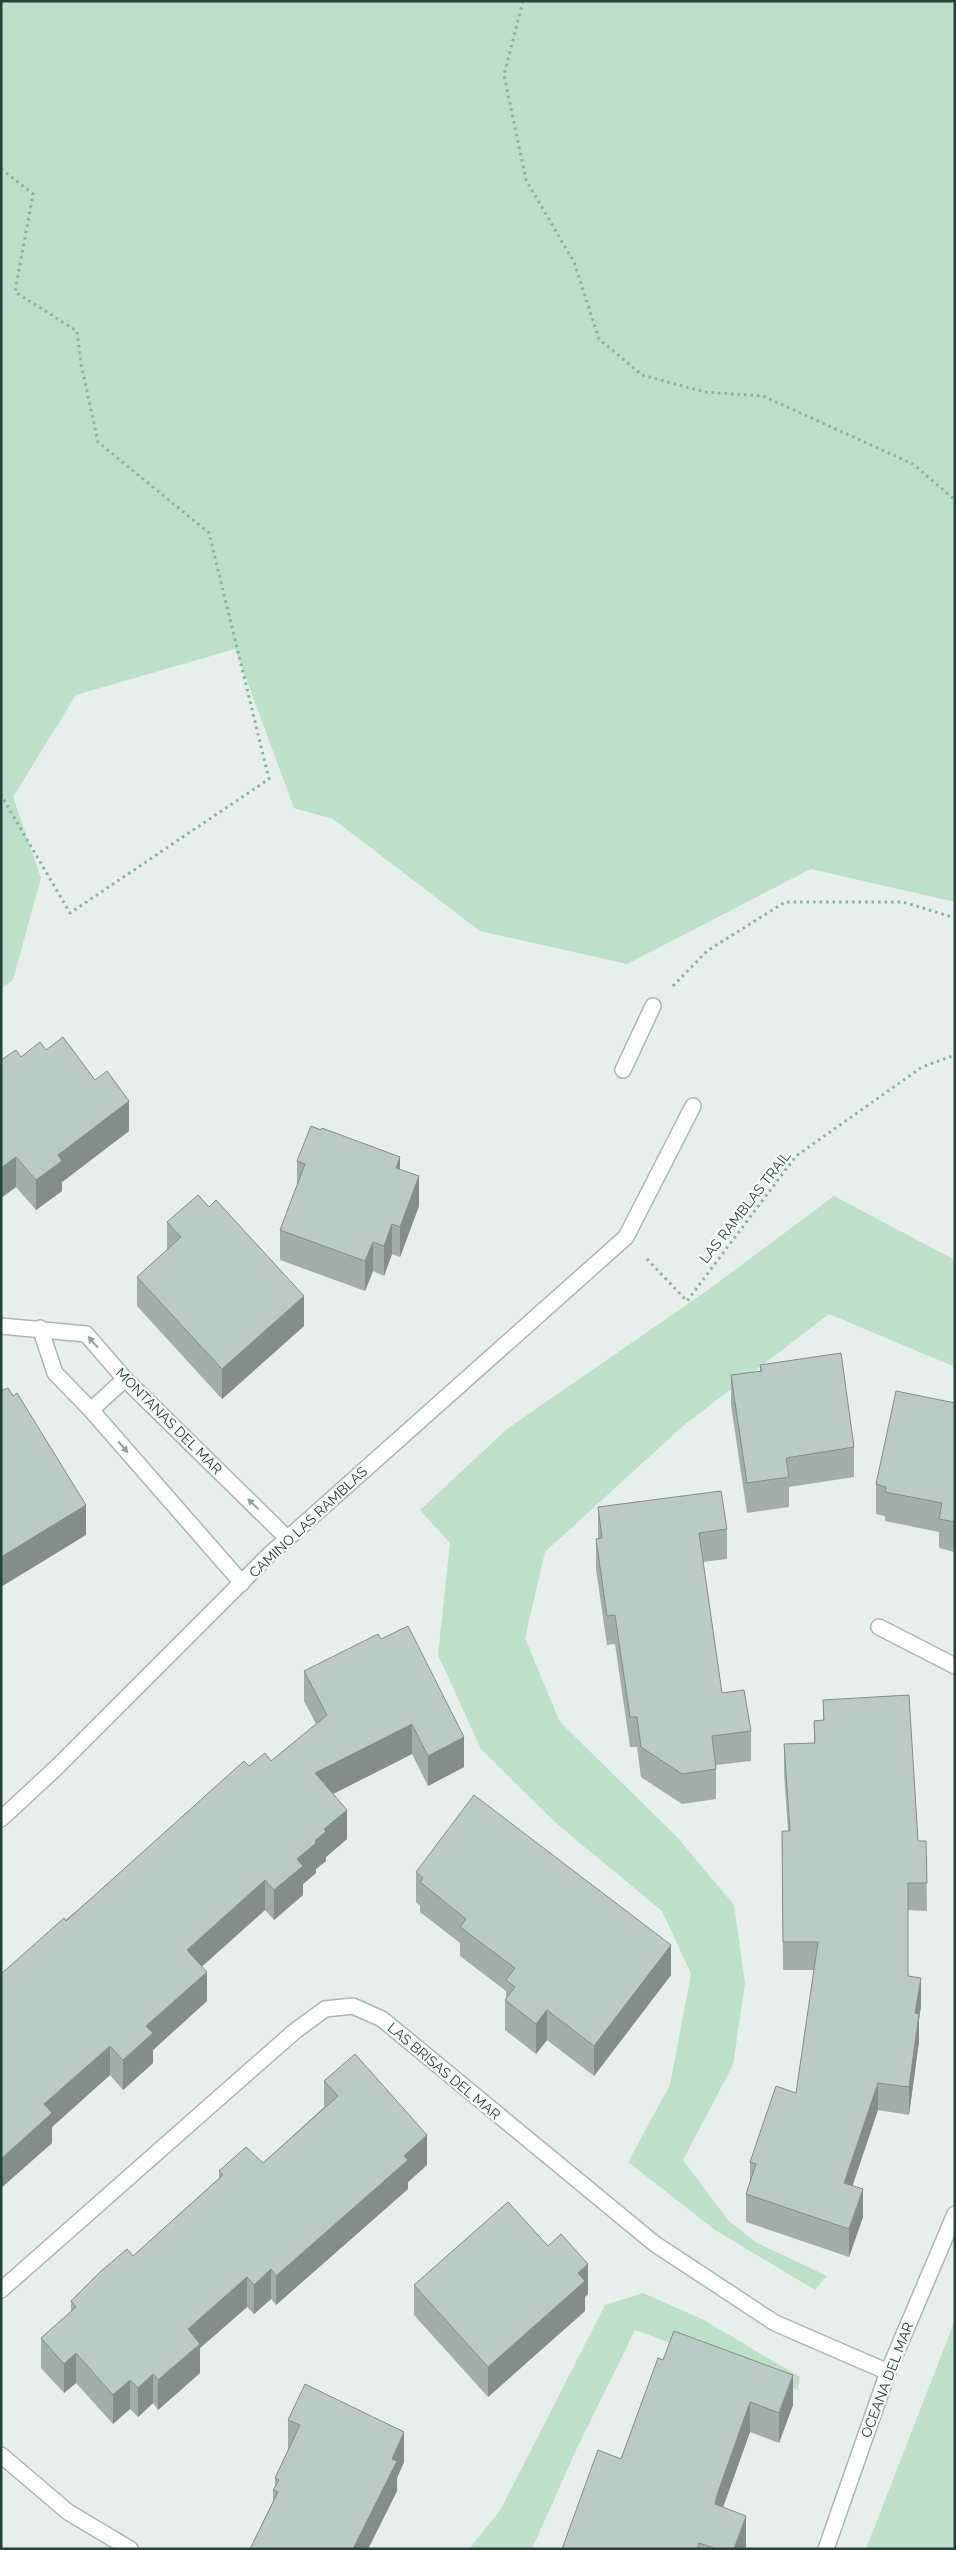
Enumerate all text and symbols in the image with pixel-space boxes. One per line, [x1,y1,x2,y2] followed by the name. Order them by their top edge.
[696,1148,794,1266] street label: LAS RAMBLAS TRAIL
[87,1337,99,1349] one-way arrow
[113,1365,225,1477] street label: MONTANAS DEL MAR
[118,1441,129,1454] one-way arrow
[246,1463,371,1581] street label: CAMINO LAS RAMBLAS
[247,1498,259,1510] one-way arrow
[384,2019,504,2123] street label: LAS BRISAS DEL MAR
[858,2320,916,2440] street label: OCEANA DEL MAR

